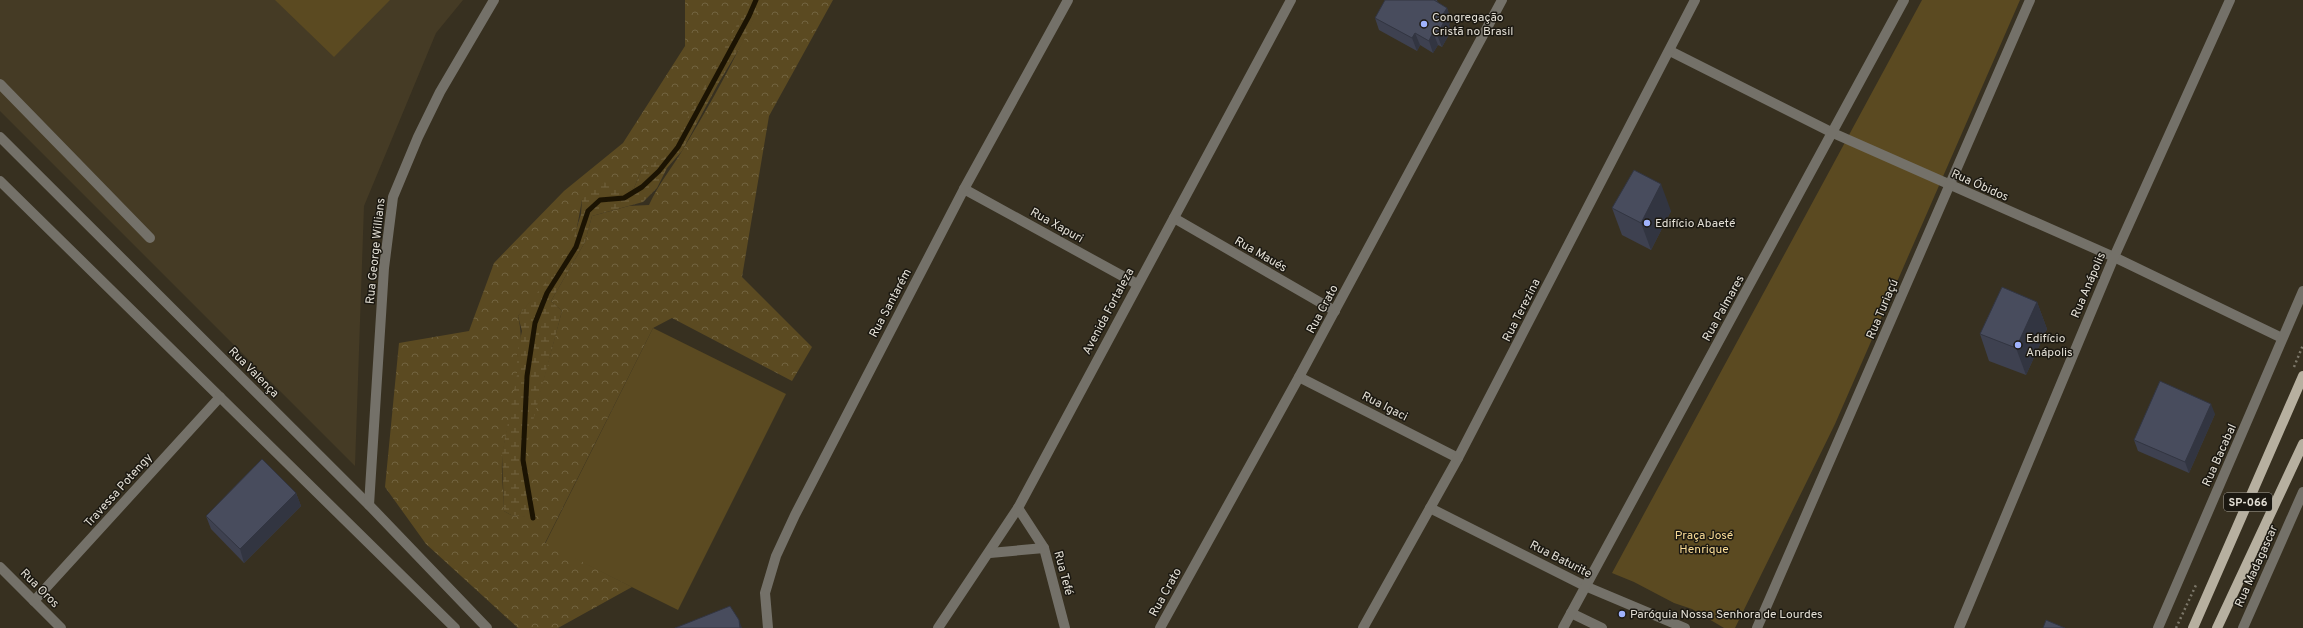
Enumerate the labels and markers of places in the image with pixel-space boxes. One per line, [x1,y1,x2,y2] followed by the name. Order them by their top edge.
[1432,10,1513,40] place label: Congregação Cristã no Brasil
[1419,19,1429,29] marker: Congregação Cristã no Brasil
[1655,216,1735,232] place label: Edifício Abaeté
[1642,218,1652,228] marker: Edifício Abaeté
[2026,331,2073,361] place label: Edifício Anápolis
[2013,340,2023,350] marker: Edifício Anápolis
[1630,607,1823,623] place label: Paróquia Nossa Senhora de Lourdes
[1617,609,1627,619] marker: Paróquia Nossa Senhora de Lourdes

